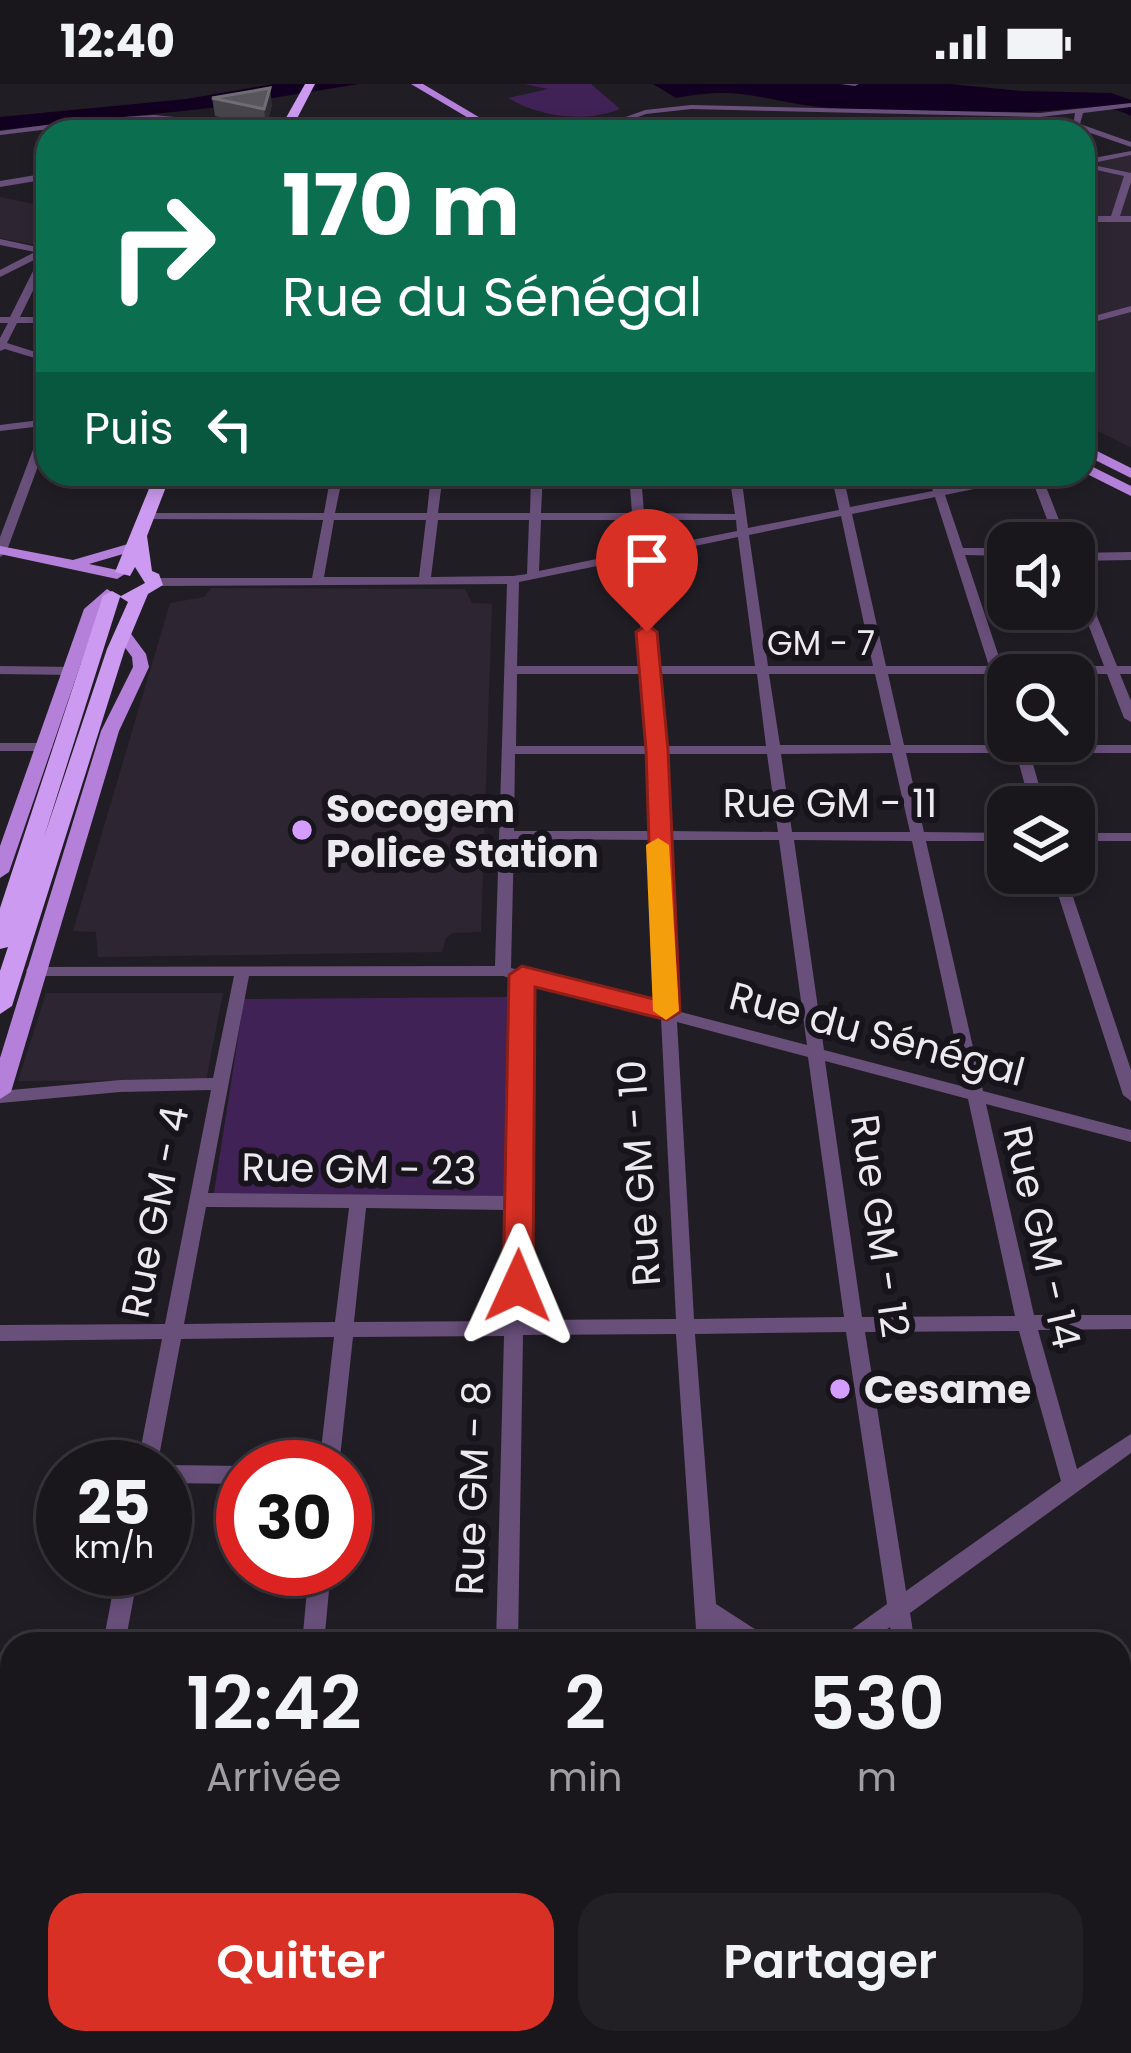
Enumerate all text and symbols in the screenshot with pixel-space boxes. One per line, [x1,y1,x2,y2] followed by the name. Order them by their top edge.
[60,10,175,73] text: 12:40
[282,147,520,264] text: 170 m
[84,168,240,324] icon: right
[282,259,702,335] text: Rue du Sénégal
[197,396,263,462] icon: left
[84,397,173,460] text: Puis
[596,509,698,632] pin
[987,522,1095,894] map controls
[987,522,1095,630] button: sound
[614,527,680,593] icon: arrive
[767,620,875,667] street label: GM - 7
[987,654,1095,762] button: search
[723,776,937,831] street label: Rue GM - 11
[326,781,599,881] place label: Socogem Police Station
[987,786,1095,894] button: layers
[289,817,315,843] marker: Socogem Police Station
[723,968,1031,1100] street label: Rue du Sénégal
[604,1058,674,1288] street label: Rue GM - 10
[108,1102,202,1322] street label: Rue GM - 4
[837,1111,923,1341] street label: Rue GM - 12
[990,1120,1094,1354] street label: Rue GM - 14
[241,1139,477,1199] street label: Rue GM - 23
[455,1223,581,1349] position arrow
[864,1362,1031,1417] place label: Cesame
[827,1376,853,1402] marker: Cesame
[442,1380,504,1596] street label: Rue GM - 8
[216,1440,372,1596] speed limit sign: 30
[77,1461,151,1545] text: 25
[74,1526,154,1569] text: km/h
[186,1653,362,1754] text: 12:42
[564,1653,606,1754] text: 2
[809,1653,945,1754] text: 530
[206,1750,341,1805] text: Arrivée
[548,1750,622,1805] text: min
[857,1750,897,1805] text: m
[48,1893,554,2031] button: Quitter
[578,1893,1083,2031] button: Partager

